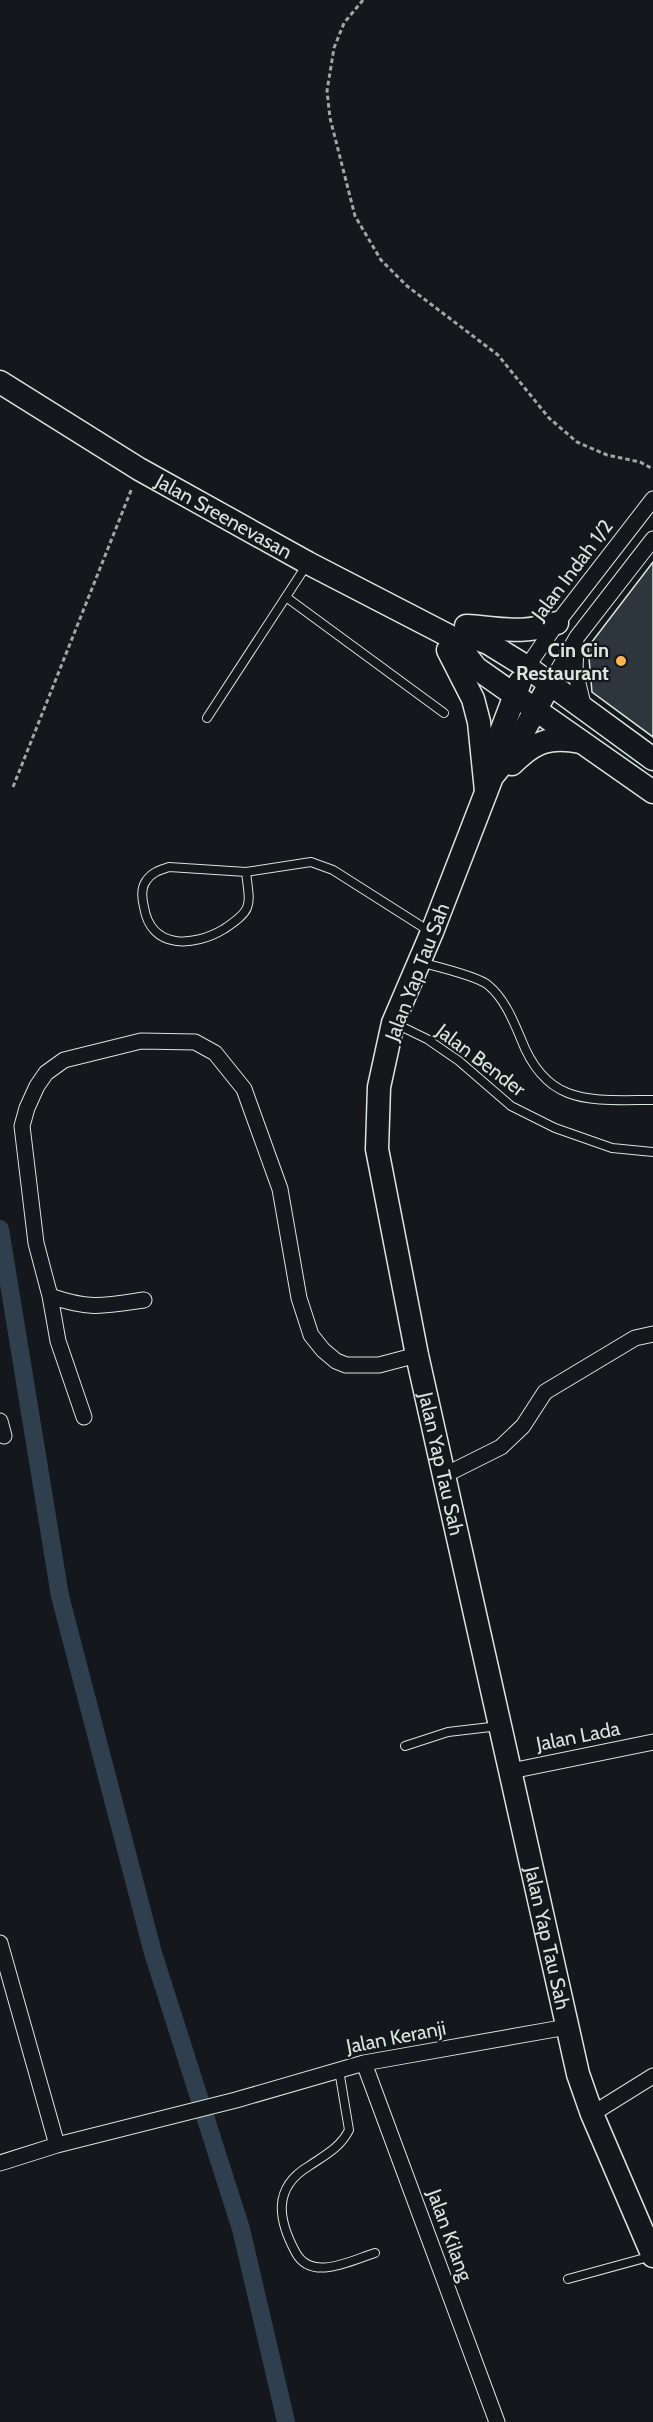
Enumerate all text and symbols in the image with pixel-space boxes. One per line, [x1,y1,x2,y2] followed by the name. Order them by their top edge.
[150,468,296,564] street label: Jalan Sreenevasan
[526,515,618,626] street label: Jalan Indah 1/2
[516,638,609,685] place label: Cin Cin Restaurant
[614,654,628,668] marker: Cin Cin Restaurant
[379,900,454,1045] street label: Jalan Yap Tau Sah
[431,1018,531,1102] street label: Jalan Bender
[413,1389,469,1538] street label: Jalan Yap Tau Sah
[533,1716,622,1756] street label: Jalan Lada
[520,1863,575,2012] street label: Jalan Yap Tau Sah
[343,2016,448,2059] street label: Jalan Keranji
[422,2185,478,2285] street label: Jalan Kilang

